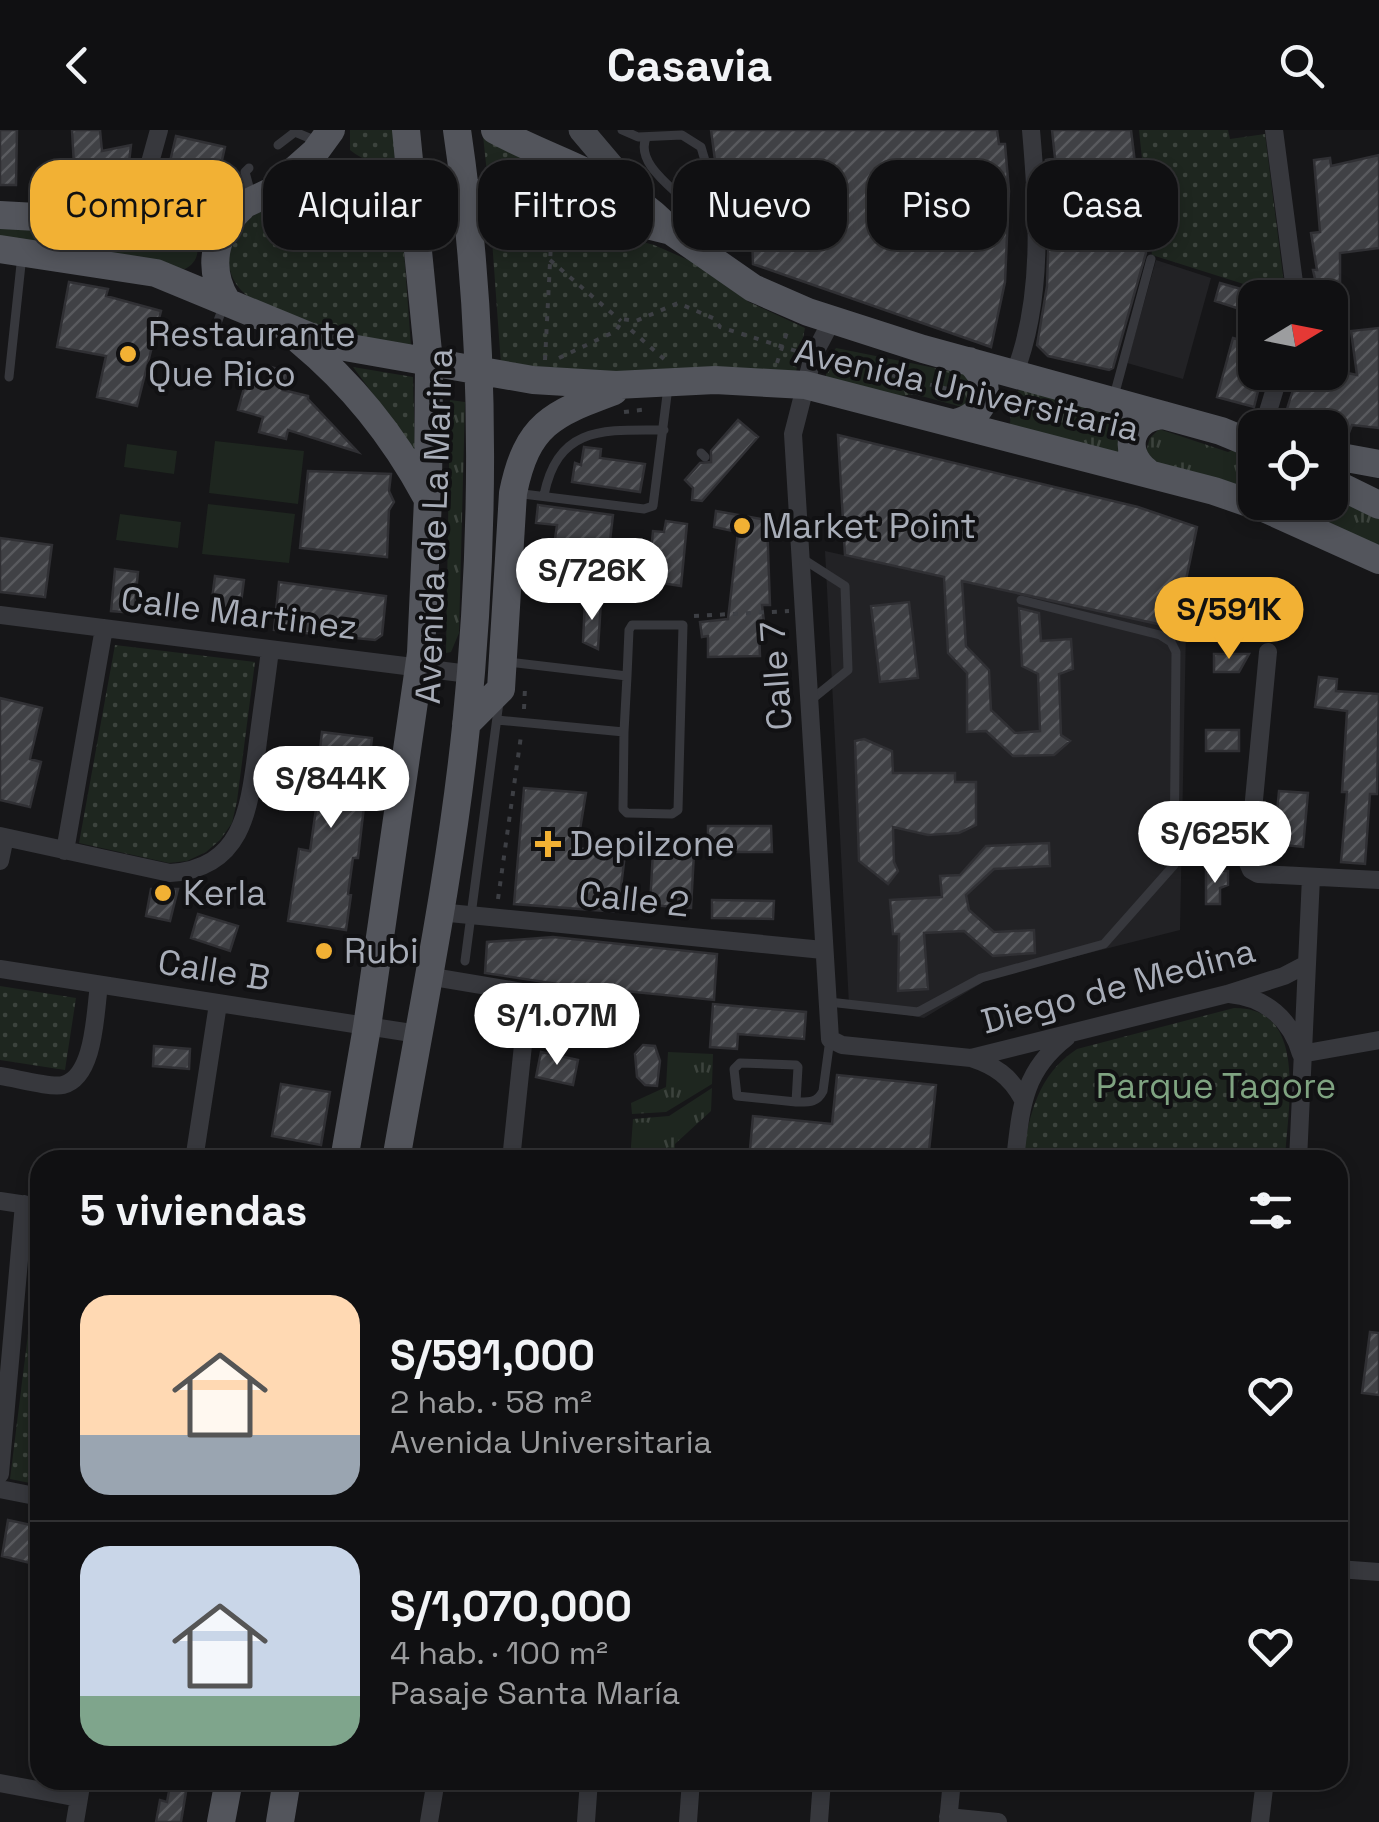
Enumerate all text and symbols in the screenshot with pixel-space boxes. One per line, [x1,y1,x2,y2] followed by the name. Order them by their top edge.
[607,37,772,94] text: Casavia
[50,38,105,93] icon: back
[1274,38,1329,93] icon: search
[30,160,243,250] chip: Comprar
[263,160,458,250] chip: Alquilar
[478,160,653,250] chip: Filtros
[673,160,847,250] chip: Nuevo
[867,160,1007,250] chip: Piso
[1027,160,1178,250] chip: Casa
[1238,280,1348,390] north arrow
[1238,280,1348,520] map controls
[148,312,356,396] place label: Restaurante Que Rico
[791,329,1143,451] street label: Avenida Universitaria
[117,343,139,365] marker: Restaurante Que Rico
[406,347,462,705] street label: Avenida de La Marina
[1238,410,1348,520] button: locate
[762,504,976,548] place label: Market Point
[731,515,753,537] marker: Market Point
[511,538,673,623] pin: S/726K
[538,550,646,590] text: S/726K
[118,577,360,649] street label: Calle Martinez
[1148,577,1310,662] pin: S/591K
[1176,589,1282,629] text: S/591K
[750,620,802,732] street label: Calle 7
[250,746,412,831] pin: S/844K
[275,758,387,798] text: S/844K
[1134,801,1296,886] pin: S/625K
[1160,813,1270,853] text: S/625K
[570,822,735,866] place label: Depilzone
[535,831,561,857] marker: Depilzone
[183,871,266,915] place label: Kerla
[577,871,691,927] street label: Calle 2
[152,882,174,904] marker: Kerla
[976,928,1260,1044] street label: Diego de Medina
[344,929,419,973] place label: Rubi
[155,939,273,1001] street label: Calle B
[313,940,335,962] marker: Rubi
[465,983,649,1068] pin: S/1.07M
[496,995,618,1035] text: S/1.07M
[1096,1064,1336,1108] park label: Parque Tagore
[1243,1183,1298,1238] icon: filters
[80,1184,307,1237] text: 5 viviendas
[390,1329,595,1382] text: S/591,000
[160,1335,280,1455] icon: home
[1243,1368,1298,1423] icon: heart
[390,1382,592,1422] text: 2 hab. · 58 m²
[390,1422,712,1462] text: Avenida Universitaria
[390,1580,632,1633] text: S/1,070,000
[160,1586,280,1706] icon: home
[1243,1619,1298,1674] icon: heart
[390,1633,608,1673] text: 4 hab. · 100 m²
[390,1673,680,1713] text: Pasaje Santa María

